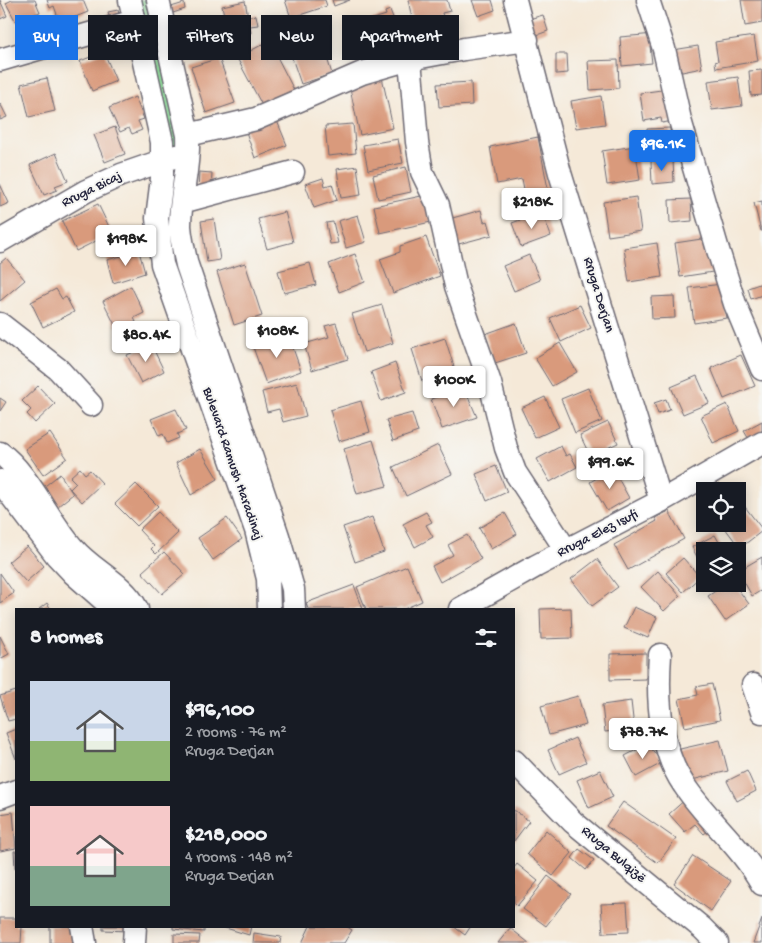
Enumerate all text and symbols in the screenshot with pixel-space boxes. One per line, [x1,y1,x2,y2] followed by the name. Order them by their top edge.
[15,15,78,60] chip: Buy
[88,15,158,60] chip: Rent
[168,15,251,60] chip: Filters
[261,15,332,60] chip: New
[342,15,459,60] chip: Apartment
[621,130,703,172] pin: $96.1K
[640,136,684,155] text: $96.1K
[59,168,125,212] street label: Rruga Bicaj
[497,188,567,230] pin: $218K
[512,194,552,213] text: $218K
[91,224,161,267] pin: $198K
[106,231,146,250] text: $198K
[579,255,618,335] street label: Rruga Derjan
[242,316,312,359] pin: $108K
[105,320,187,363] pin: $80.4K
[257,323,297,342] text: $108K
[123,327,169,346] text: $80.4K
[419,366,489,408] pin: $100K
[434,372,474,391] text: $100K
[198,385,266,543] street label: Bulevard Ramush Haradinaj
[569,448,651,490] pin: $99.6K
[587,454,633,473] text: $99.6K
[696,482,746,592] map controls
[696,482,746,532] button: locate
[555,506,641,562] street label: Rruga Elez Isufi
[696,542,746,592] button: layers
[472,624,500,652] icon: filters
[30,626,102,651] text: 8 homes
[185,699,255,724] text: $96,100
[70,701,130,761] icon: home
[602,718,684,760] pin: $78.7K
[185,724,287,743] text: 2 rooms · 76 m²
[620,724,666,743] text: $78.7K
[185,743,274,762] text: Rruga Derjan
[577,823,650,888] street label: Rruga Bulqizë
[185,824,267,849] text: $218,000
[70,826,130,886] icon: home
[185,849,293,868] text: 4 rooms · 148 m²
[185,868,274,887] text: Rruga Derjan

